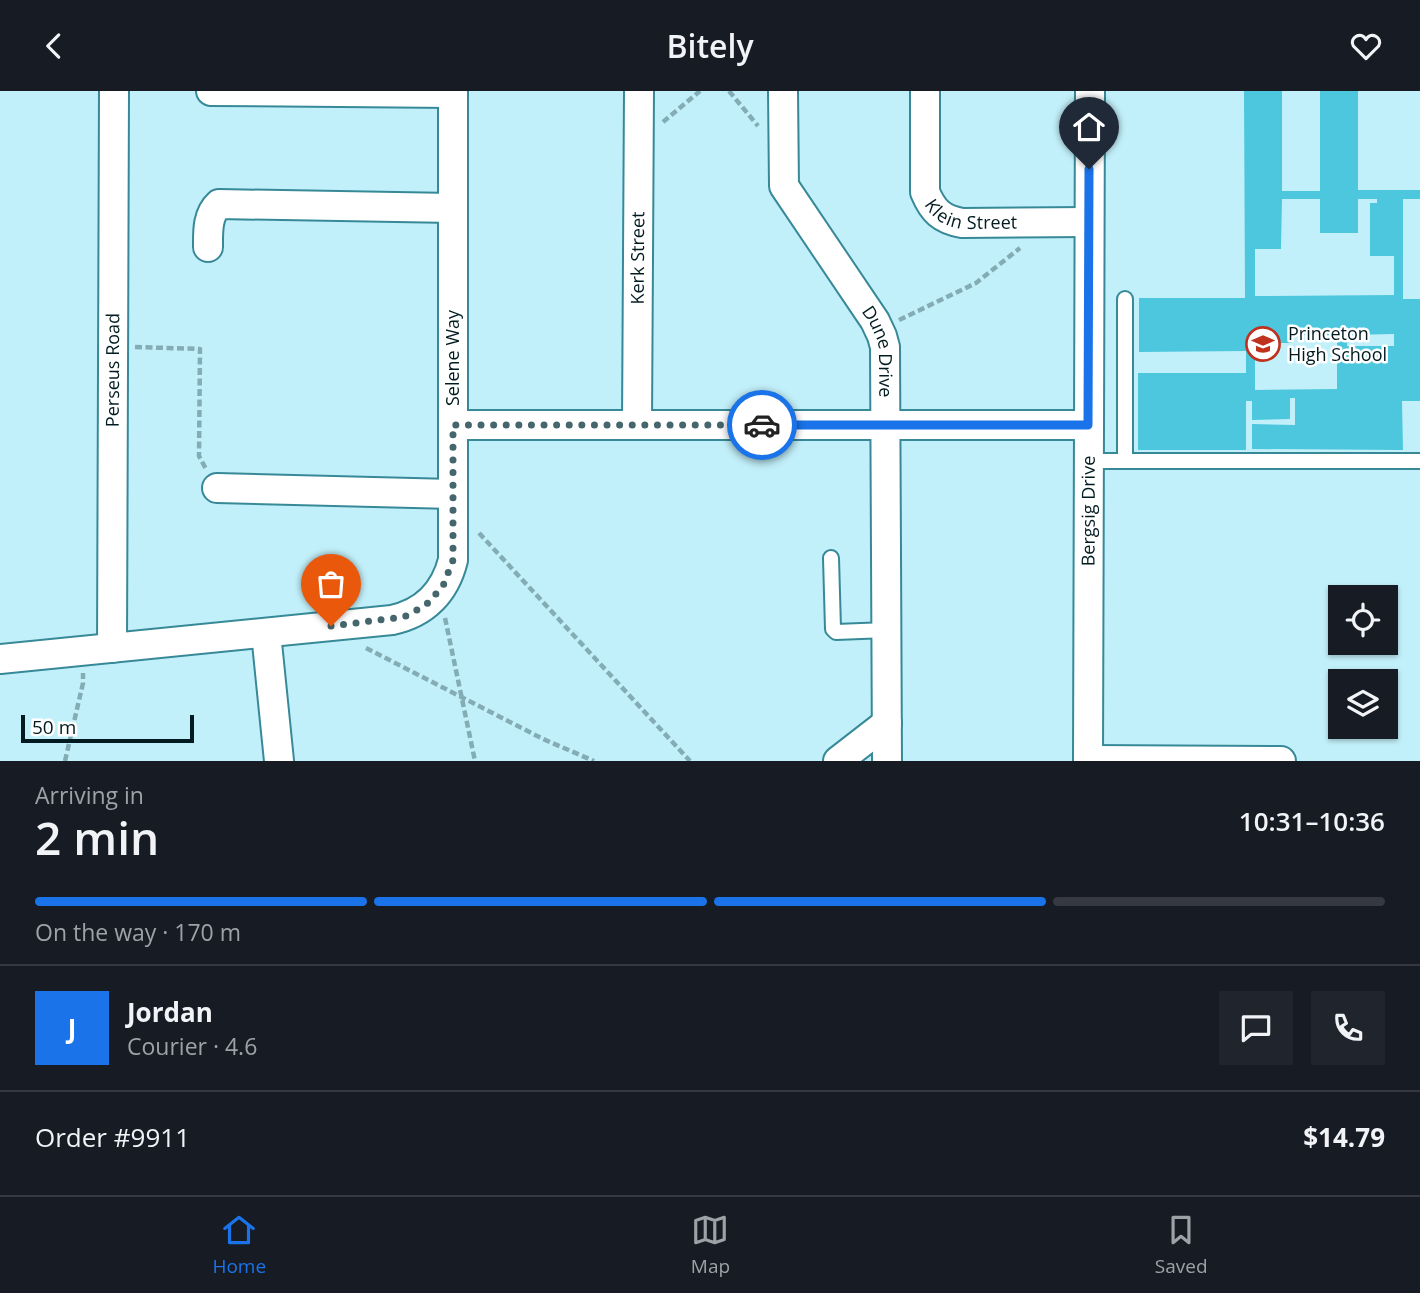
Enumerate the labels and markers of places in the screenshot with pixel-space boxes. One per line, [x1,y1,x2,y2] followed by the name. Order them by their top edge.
[1059,97,1119,169] pin
[1288,321,1387,366] place label: Princeton High School
[1244,325,1282,363] school or university icon: Princeton High School
[301,554,361,626] pin

